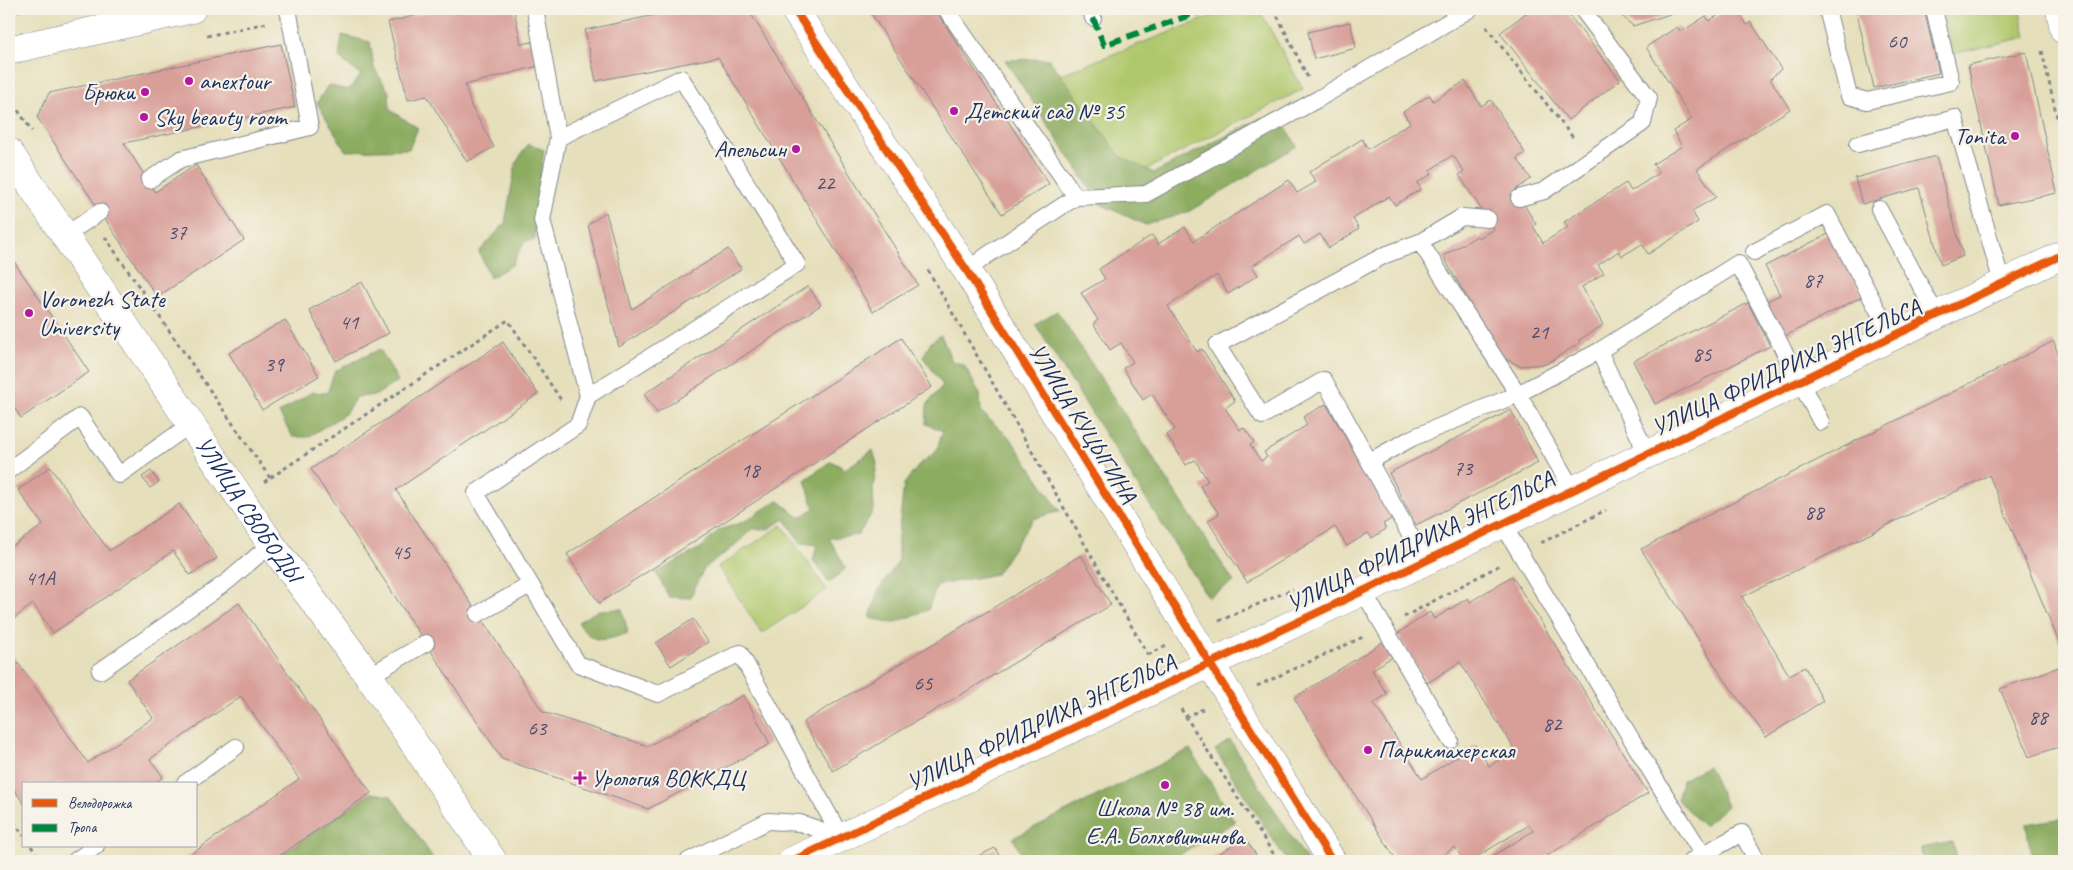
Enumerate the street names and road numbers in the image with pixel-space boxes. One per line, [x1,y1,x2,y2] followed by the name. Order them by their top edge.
[1647,291,1926,443] street label: УЛИЦА ФРИДРИХА ЭНГЕЛЬСА
[1022,338,1144,509] street label: УЛИЦА КУЦЫГИНА
[188,431,311,591] street label: УЛИЦА СВОБОДЫ
[1282,463,1559,619] street label: УЛИЦА ФРИДРИХА ЭНГЕЛЬСА
[902,646,1181,798] street label: УЛИЦА ФРИДРИХА ЭНГЕЛЬСА

